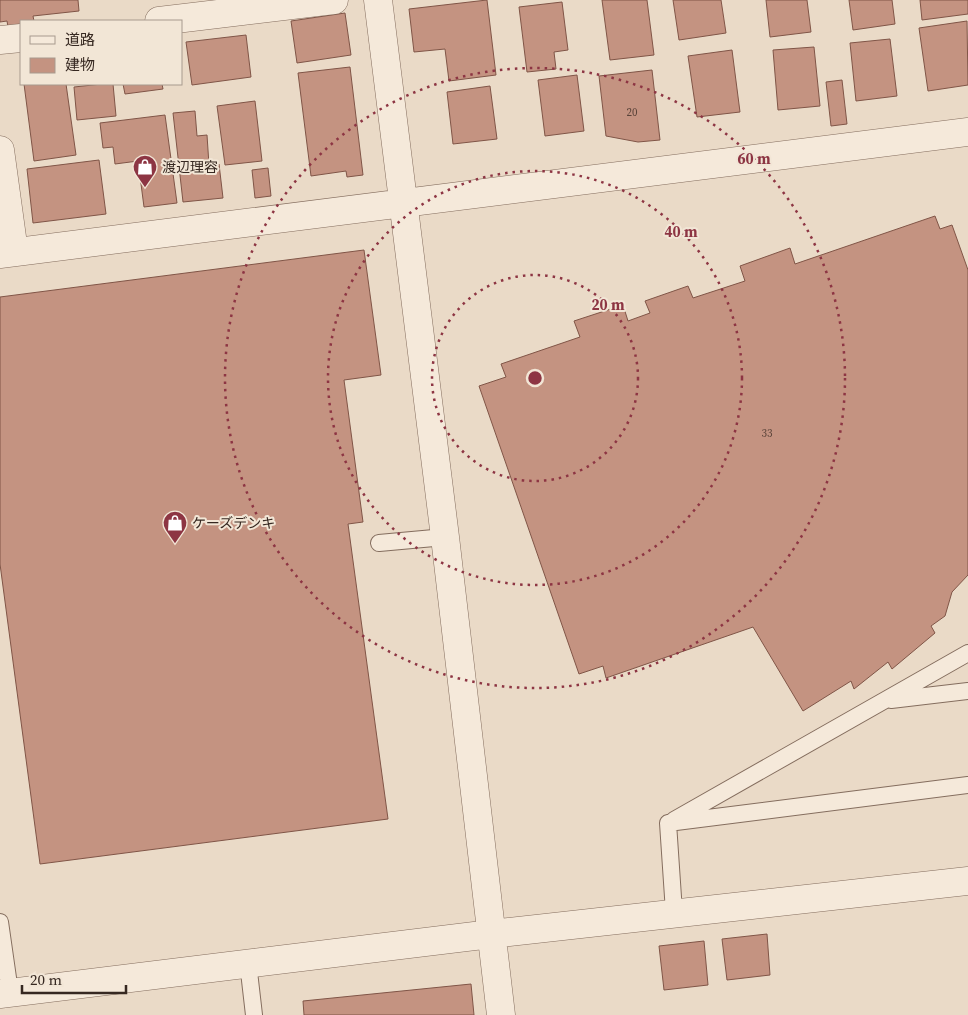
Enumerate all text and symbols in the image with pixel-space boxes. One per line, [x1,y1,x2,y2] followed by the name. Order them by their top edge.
[20,20,182,85] legend
[65,29,95,50] text: 道路
[65,54,95,75] text: 建物
[627,105,638,120] house number: 20
[737,148,771,169] text: 60 m
[132,154,158,188] shop icon: 渡辺理容
[162,157,218,177] place label: 渡辺理容
[664,221,698,242] text: 40 m
[591,294,625,315] text: 20 m
[526,369,544,387] centre of rings
[762,426,773,441] house number: 33
[162,510,188,544] shop icon: ケーズデンキ
[192,513,275,533] place label: ケーズデンキ
[22,962,126,994] scale bar
[30,969,62,990] text: 20 m

